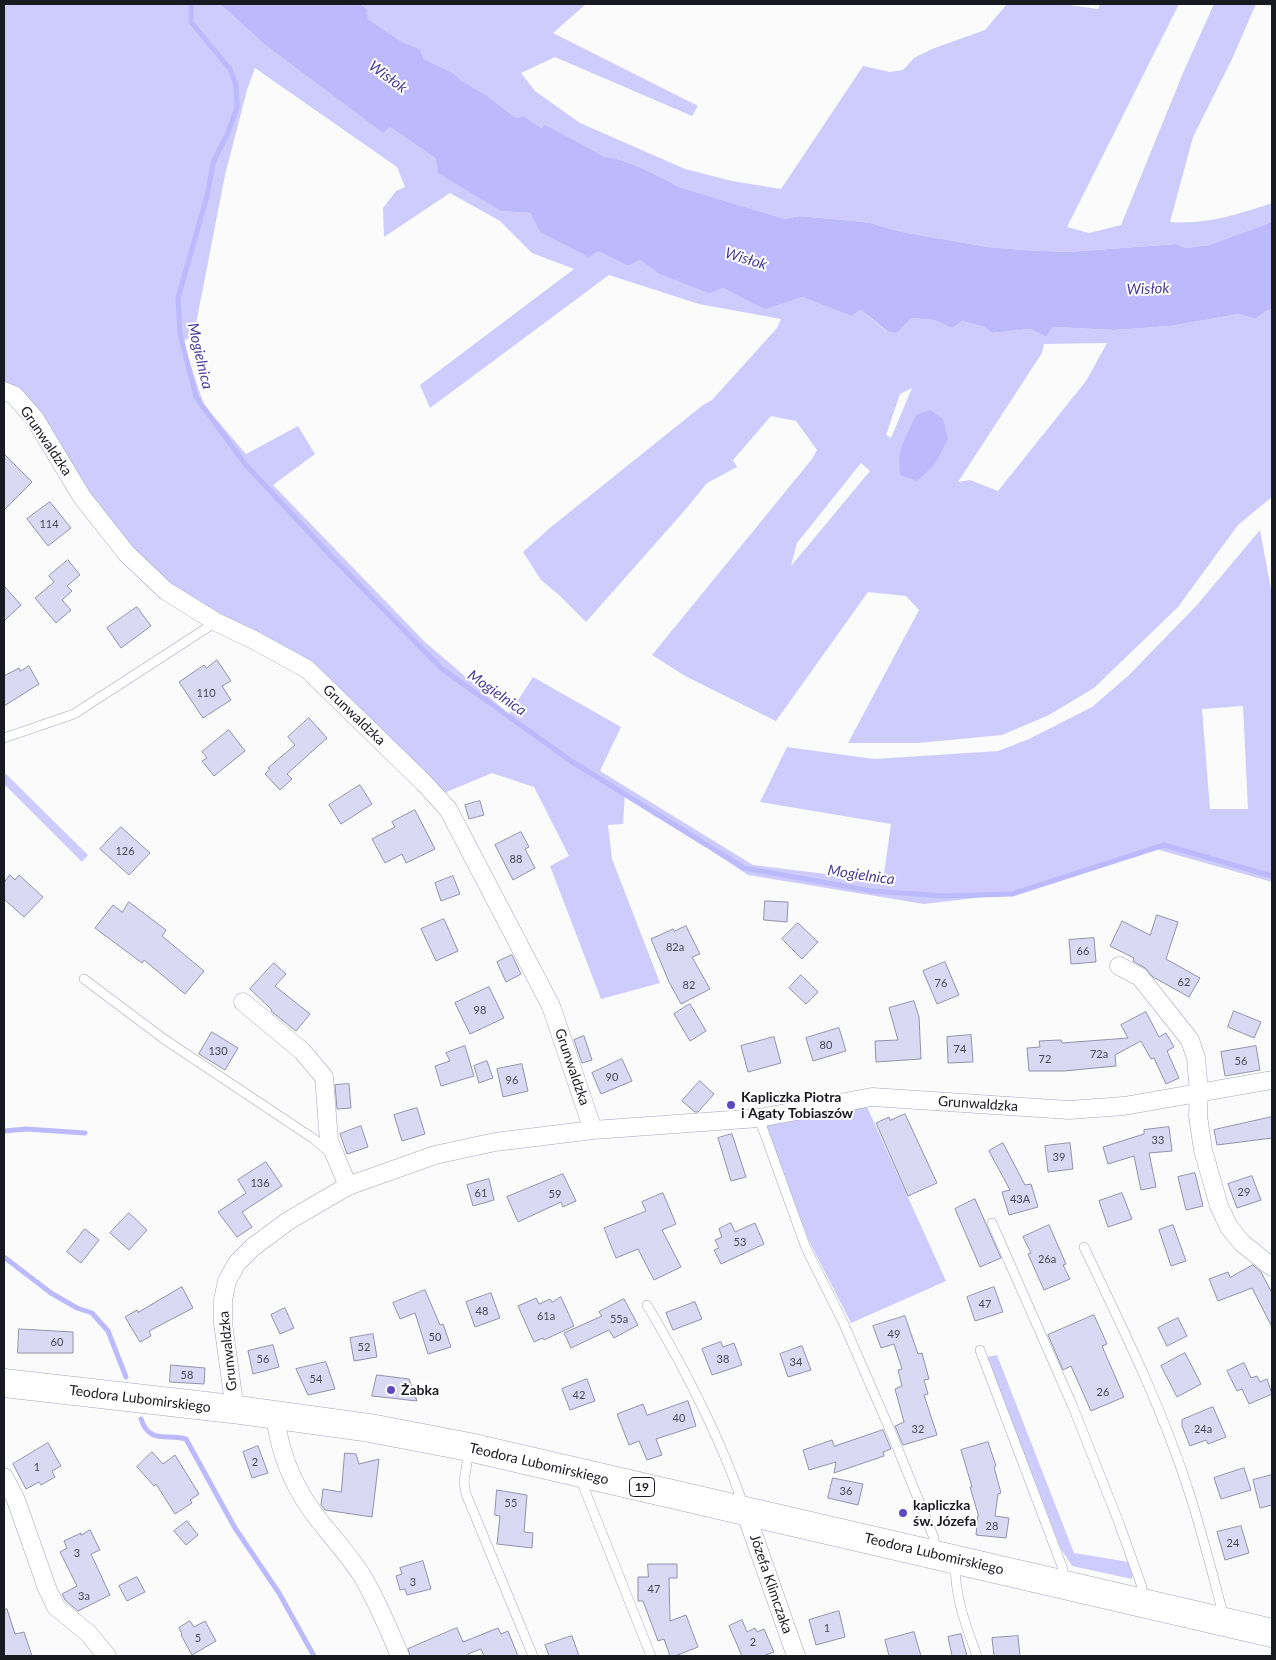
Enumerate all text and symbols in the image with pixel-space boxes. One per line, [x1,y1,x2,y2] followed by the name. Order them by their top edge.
[365,57,411,97] water label: Wisłok
[723,244,769,274] water label: Wisłok
[1126,279,1170,299] water label: Wisłok
[184,321,216,391] water label: Mogielnica
[17,403,75,479] street label: Grunwaldzka
[39,517,59,531] house number: 114
[464,666,530,720] water label: Mogielnica
[319,681,389,749] street label: Grunwaldzka
[196,686,216,700] house number: 110
[115,844,135,858] house number: 126
[510,852,522,866] house number: 88
[826,861,896,889] water label: Mogielnica
[666,940,684,954] house number: 82a
[1077,944,1089,958] house number: 66
[1178,975,1190,989] house number: 62
[935,976,947,990] house number: 76
[683,978,695,992] house number: 82
[474,1003,486,1017] house number: 98
[551,1026,593,1108] street label: Grunwaldzka
[820,1038,832,1052] house number: 80
[954,1042,966,1056] house number: 74
[208,1044,228,1058] house number: 130
[1090,1047,1108,1061] house number: 72a
[1039,1052,1051,1066] house number: 72
[1235,1054,1247,1068] house number: 56
[606,1070,618,1084] house number: 90
[506,1073,518,1087] house number: 96
[741,1089,853,1122] place label: Kapliczka Piotra i Agaty Tobiaszów
[937,1093,1019,1115] street label: Grunwaldzka
[725,1099,737,1111] marker: Kapliczka Piotra i Agaty Tobiaszów
[1152,1133,1164,1147] house number: 33
[1053,1150,1065,1164] house number: 39
[250,1176,270,1190] house number: 136
[1238,1185,1250,1199] house number: 29
[475,1186,487,1200] house number: 61
[549,1187,561,1201] house number: 59
[1010,1192,1030,1206] house number: 43A
[734,1235,746,1249] house number: 53
[1038,1252,1056,1266] house number: 26a
[979,1297,991,1311] house number: 47
[476,1304,488,1318] house number: 48
[537,1309,555,1323] house number: 61a
[215,1310,241,1392] street label: Grunwaldzka
[610,1312,628,1326] house number: 55a
[888,1327,900,1341] house number: 49
[429,1330,441,1344] house number: 50
[51,1335,63,1349] house number: 60
[358,1340,370,1354] house number: 52
[257,1352,269,1366] house number: 56
[717,1352,729,1366] house number: 38
[790,1355,802,1369] house number: 34
[181,1368,193,1382] house number: 58
[310,1372,322,1386] house number: 54
[68,1382,212,1416] street label: Teodora Lubomirskiego
[401,1382,439,1398] place label: Żabka
[385,1384,397,1396] marker: Żabka
[1097,1385,1109,1399] house number: 26
[573,1388,585,1402] house number: 42
[673,1411,685,1425] house number: 40
[912,1422,924,1436] house number: 32
[1194,1422,1212,1436] house number: 24a
[468,1440,610,1488] street label: Teodora Lubomirskiego
[252,1455,258,1469] house number: 2
[34,1460,40,1474] house number: 1
[630,1478,654,1496] road number: 19
[840,1484,852,1498] house number: 36
[505,1496,517,1510] house number: 55
[913,1497,976,1530] place label: kapliczka św. Józefa
[897,1507,909,1519] marker: kapliczka św. Józefa
[986,1519,998,1533] house number: 28
[863,1530,1005,1578] street label: Teodora Lubomirskiego
[746,1532,796,1636] street label: Józefa Klimczaka
[1227,1536,1239,1550] house number: 24
[74,1546,80,1560] house number: 3
[410,1575,416,1589] house number: 3
[648,1582,660,1596] house number: 47
[78,1589,90,1603] house number: 3a
[824,1621,830,1635] house number: 1
[195,1631,201,1645] house number: 5
[750,1635,756,1649] house number: 2

